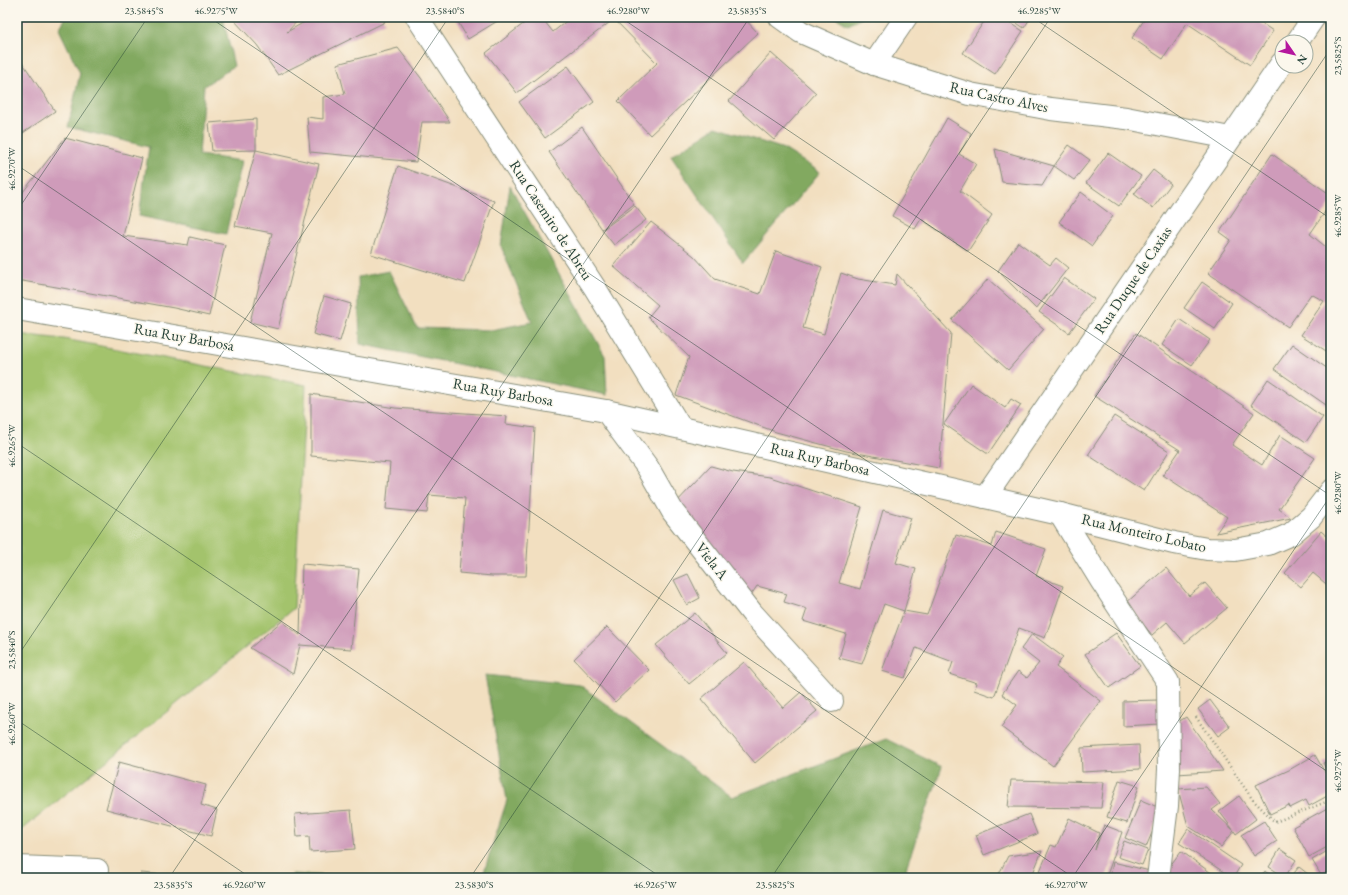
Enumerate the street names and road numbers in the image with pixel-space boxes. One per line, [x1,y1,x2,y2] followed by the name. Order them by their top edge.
[948,77,1050,116] street label: Rua Castro Alves
[506,156,597,283] street label: Rua Casemiro de Abreu
[1090,222,1176,337] street label: Rua Duque de Caxias
[132,318,236,355] street label: Rua Ruy Barbosa
[451,373,555,410] street label: Rua Ruy Barbosa
[769,438,872,479] street label: Rua Ruy Barbosa
[1080,509,1208,556] street label: Rua Monteiro Lobato
[692,538,733,584] street label: Viela A

